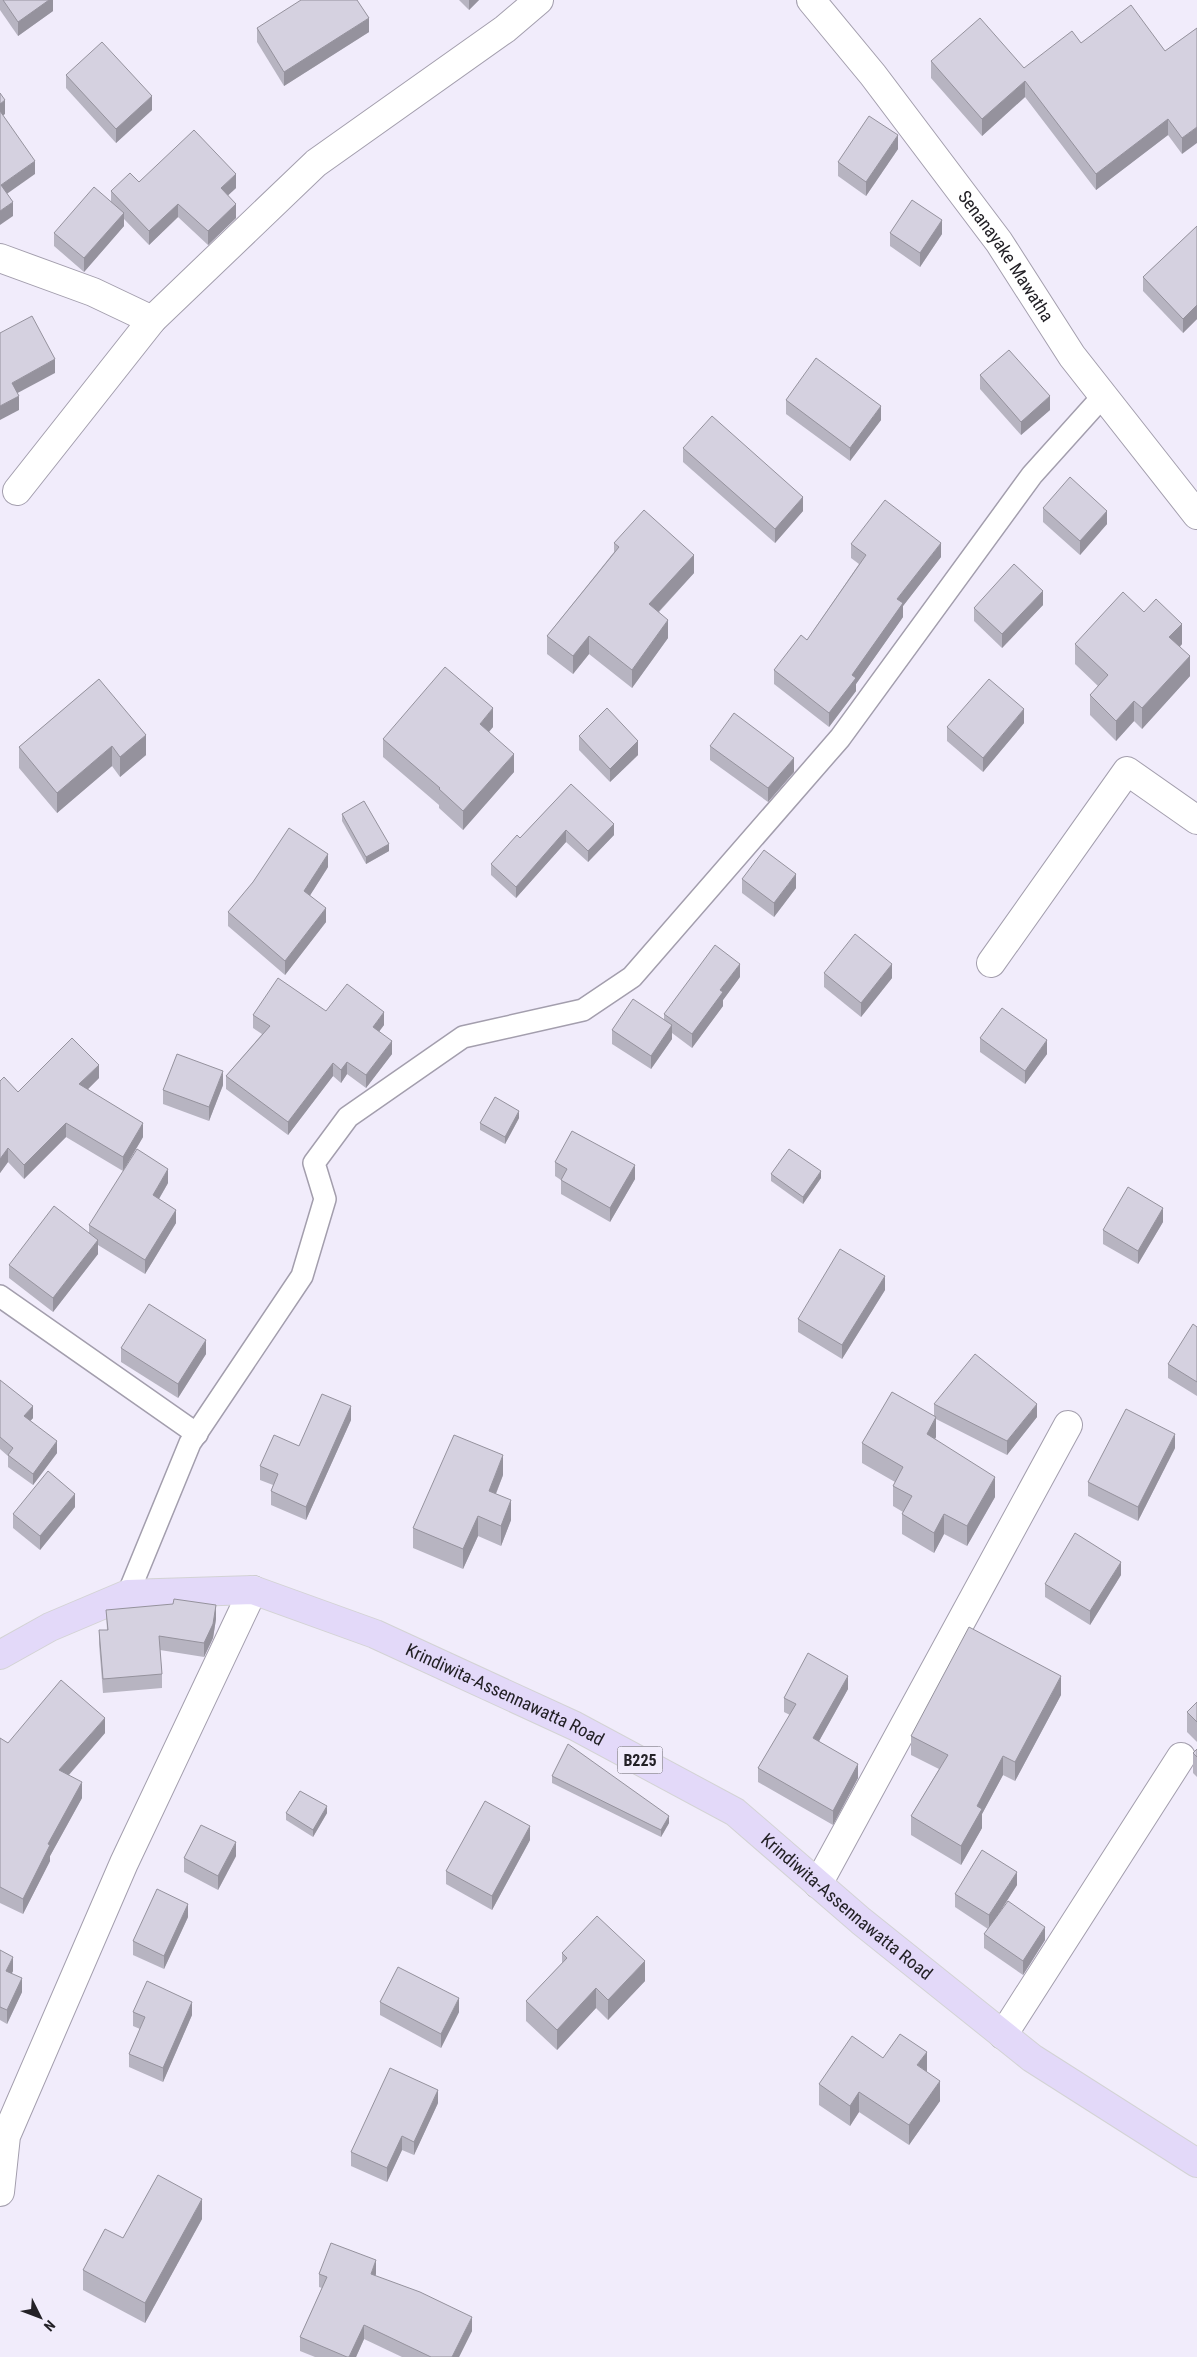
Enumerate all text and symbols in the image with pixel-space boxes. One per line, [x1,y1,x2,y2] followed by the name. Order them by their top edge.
[954,186,1058,325] street label: Senanayake Mawatha
[402,1639,608,1750] street label: Krindiwita-Assennawatta Road
[618,1746,662,1774] road number: B225
[757,1829,937,1984] street label: Krindiwita-Assennawatta Road
[15,2292,65,2342] north arrow
[41,2317,58,2334] text: N

